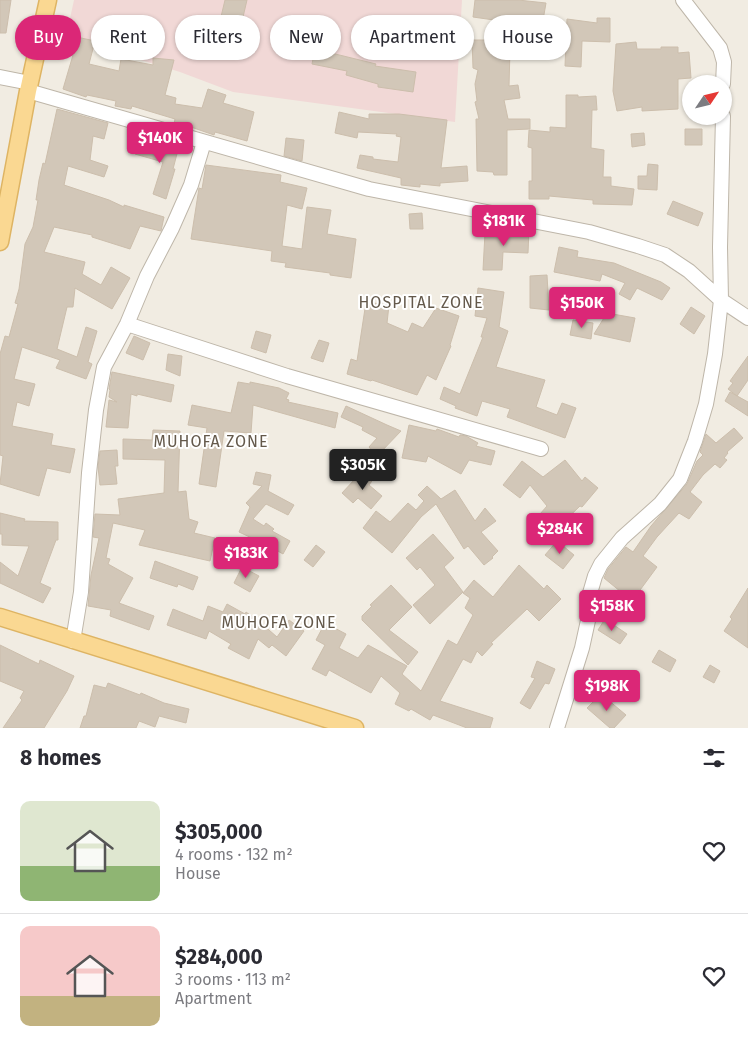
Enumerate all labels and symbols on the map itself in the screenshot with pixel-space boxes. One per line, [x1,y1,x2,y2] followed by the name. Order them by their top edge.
[682,75,732,125] north arrow
[125,121,195,164] pin: $140K
[469,204,539,247] pin: $181K
[547,286,617,329] pin: $150K
[358,293,484,312] district label: HOSPITAL ZONE
[154,432,268,451] district label: MUHOFA ZONE
[328,448,398,491] pin: $305K
[525,512,595,555] pin: $284K
[211,536,281,579] pin: $183K
[577,590,647,632] pin: $158K
[222,613,336,632] district label: MUHOFA ZONE
[572,670,642,712] pin: $198K

